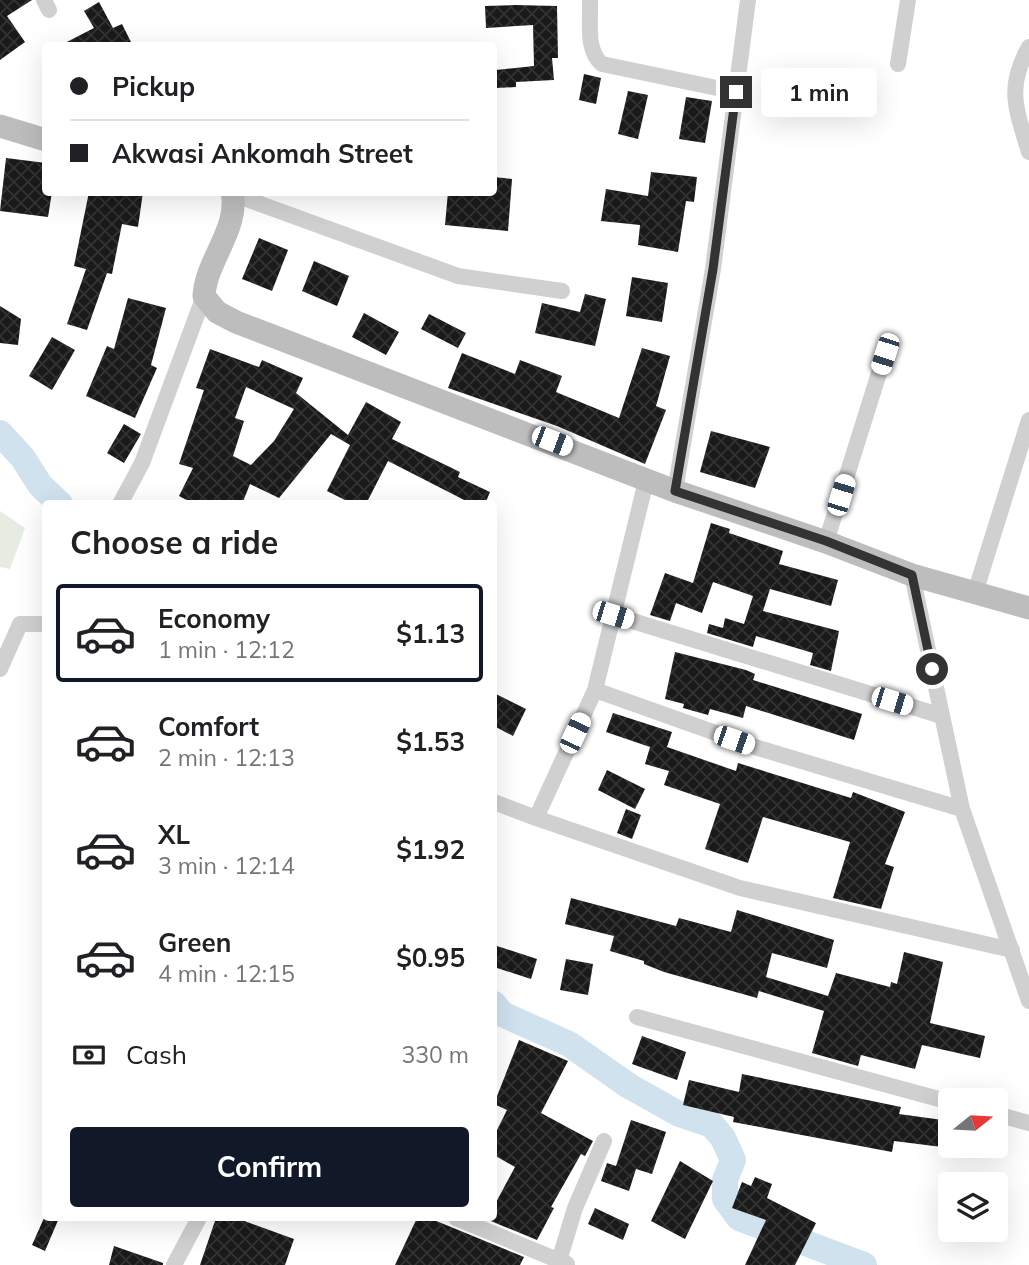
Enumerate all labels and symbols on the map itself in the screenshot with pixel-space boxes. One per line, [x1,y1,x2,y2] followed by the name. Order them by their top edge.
[760,68,876,116] callout: 1 min
[720,76,752,108] route end
[869,331,902,377] car
[529,424,576,458] car
[825,472,858,518] car
[590,599,637,631] car
[916,653,948,685] route start
[869,685,916,717] car
[557,710,594,756] car
[711,723,758,757] car
[938,1088,1008,1158] north arrow

